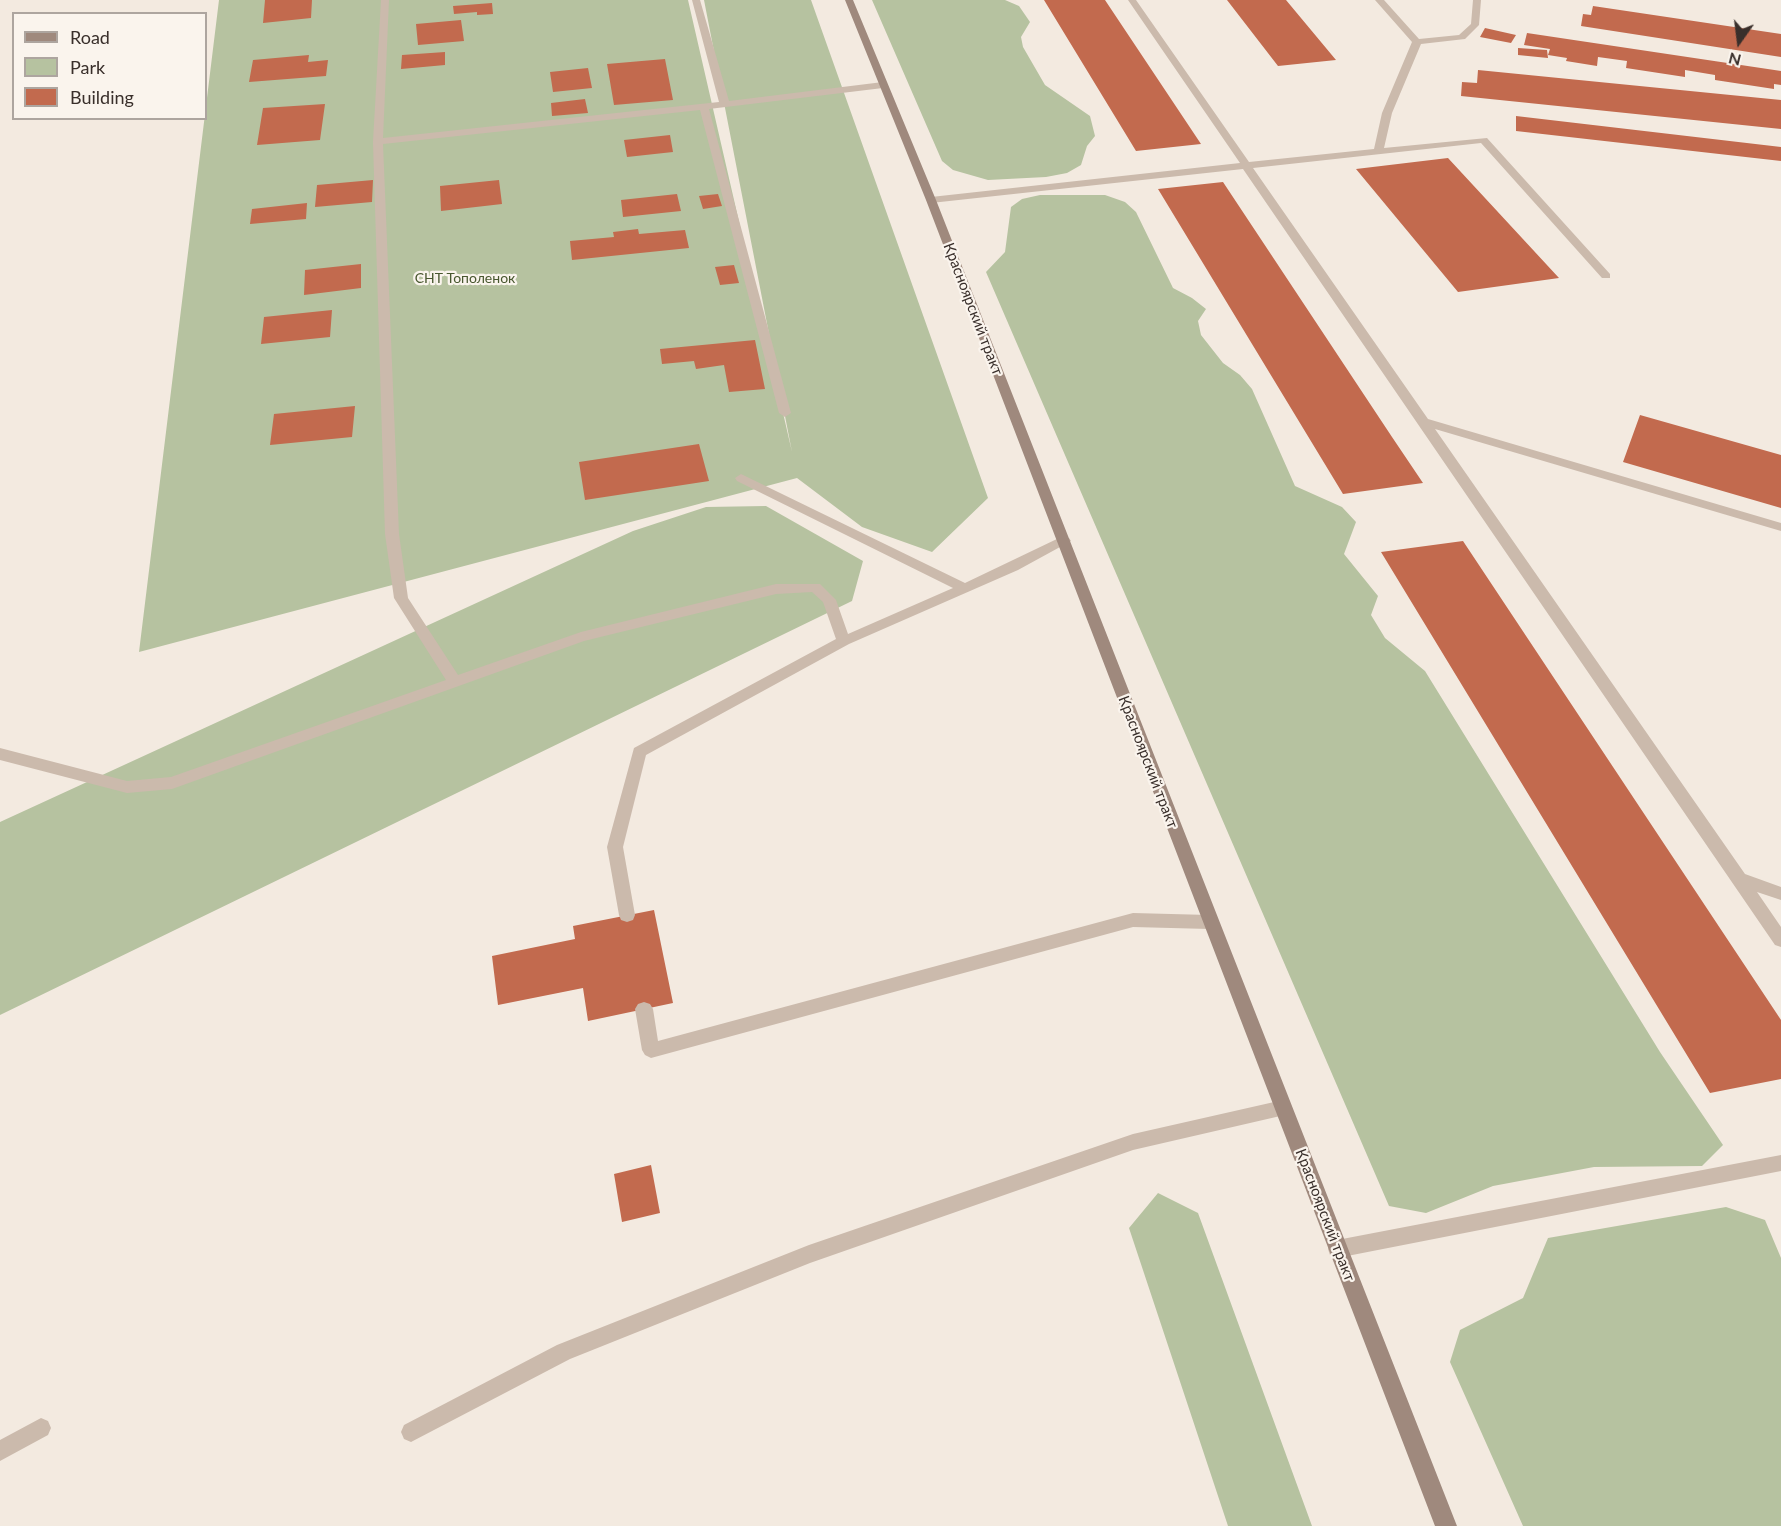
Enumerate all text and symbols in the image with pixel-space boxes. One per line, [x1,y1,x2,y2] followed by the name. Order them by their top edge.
[12,12,207,120] legend
[1709,12,1769,72] north arrow
[70,26,110,48] text: Road
[1726,49,1743,71] text: N
[70,56,105,78] text: Park
[70,86,134,108] text: Building
[939,240,1007,378] street label: Красноярский тракт
[415,270,515,286] park label: СНТ Тополенок
[1114,693,1182,831] street label: Красноярский тракт
[1291,1146,1359,1284] street label: Красноярский тракт

